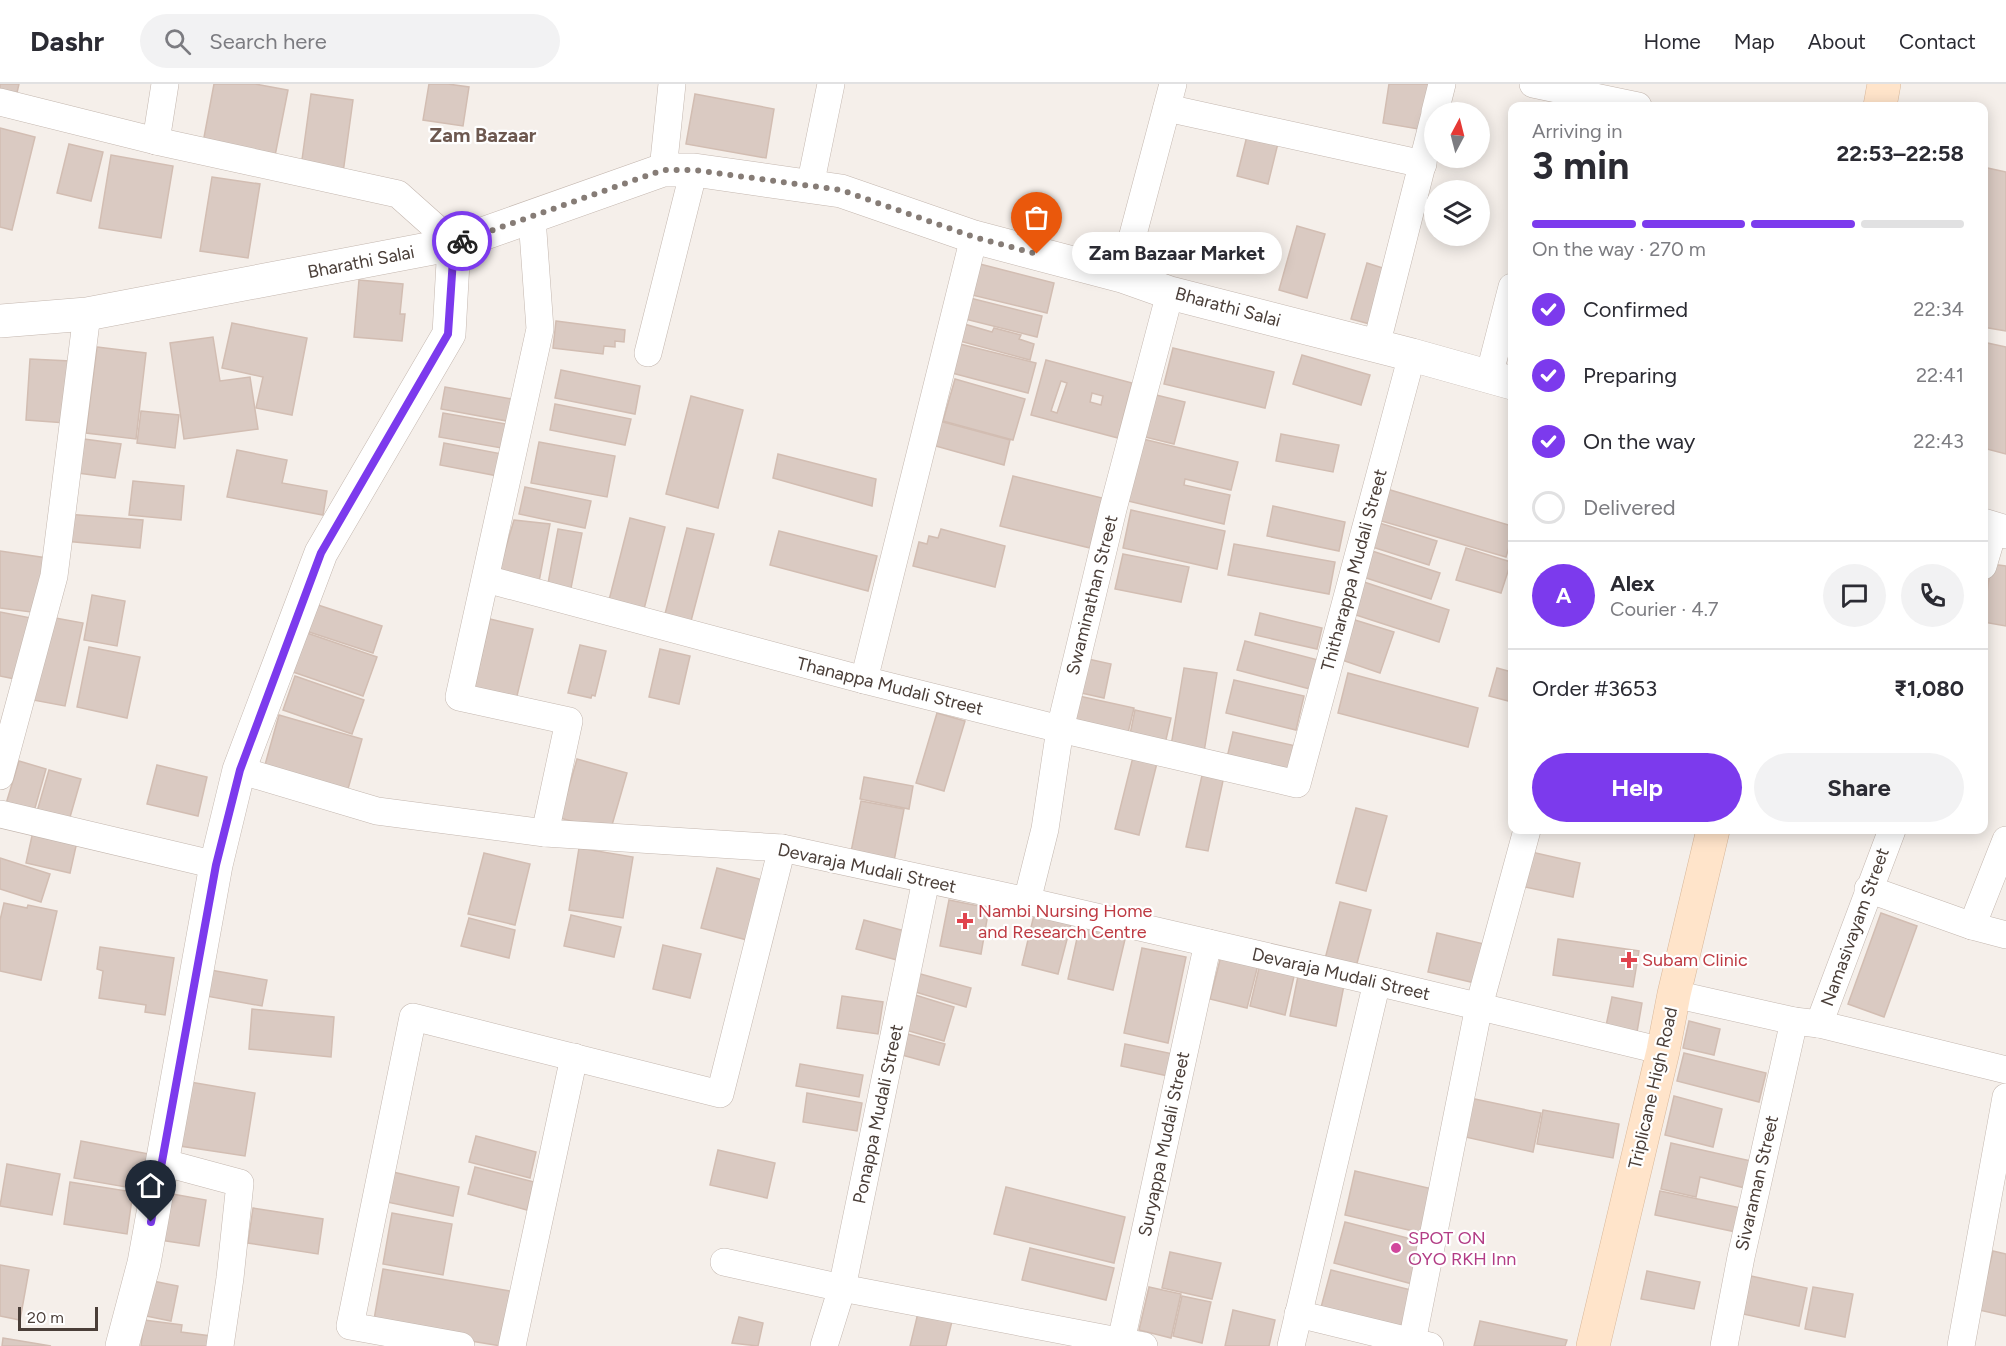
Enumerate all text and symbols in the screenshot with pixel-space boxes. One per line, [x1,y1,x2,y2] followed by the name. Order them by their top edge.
[140,14,560,68] search box
[30,24,104,58] text: Dashr
[161,25,194,58] icon: search
[209,28,327,55] text: Search here
[1644,29,1701,54] text: Home
[1734,29,1775,54] text: Map
[1808,29,1866,54] text: About
[1899,29,1976,54] text: Contact
[1424,102,1490,168] north arrow
[1424,102,1490,246] map controls
[1532,119,1622,143] text: Arriving in
[430,123,537,147] district label: Zam Bazaar
[1836,140,1964,167] text: 22:53–22:58
[1532,142,1629,189] text: 3 min
[1424,180,1490,246] button: layers
[1011,192,1062,254] pin
[1020,201,1053,234] icon: bag
[432,211,492,271] courier
[446,225,479,258] icon: bike
[1073,233,1283,275] callout: Zam Bazaar Market
[1532,237,1706,261] text: On the way · 270 m
[306,241,416,283] street label: Bharathi Salai
[1089,241,1265,265] text: Zam Bazaar Market
[1173,282,1283,332] street label: Bharathi Salai
[1532,293,1565,326] icon: check
[1583,296,1688,323] text: Confirmed
[1913,297,1964,321] text: 22:34
[1532,359,1565,392] icon: check
[1583,362,1677,389] text: Preparing
[1916,363,1964,387] text: 22:41
[1532,425,1565,458] icon: check
[1583,428,1695,455] text: On the way
[1913,429,1964,453] text: 22:43
[1316,466,1392,673] street label: Thitharappa Mudali Street
[1583,494,1676,521] text: Delivered
[1062,513,1123,677] street label: Swaminathan Street
[1823,564,1886,627] button: chat
[1901,564,1964,627] button: phone
[1610,570,1655,597] text: Alex
[1556,582,1571,609] text: A
[1610,597,1719,621] text: Courier · 4.7
[795,652,986,720] street label: Thanappa Mudali Street
[1532,675,1657,702] text: Order #3653
[1894,675,1964,702] text: ₹1,080
[1532,753,1742,822] button: Help
[1754,753,1964,822] button: Share
[776,838,958,898] street label: Devaraja Mudali Street
[1816,845,1894,1009] street label: Namasivayam Street
[978,900,1153,943] place label: Nambi Nursing Home and Research Centre
[956,912,974,930] marker: Nambi Nursing Home and Research Centre
[1250,943,1432,1005] street label: Devaraja Mudali Street
[1642,949,1748,971] place label: Subam Clinic
[1620,951,1638,969] marker: Subam Clinic
[1624,1005,1682,1171] street label: Triplicane High Road
[848,1022,908,1206] street label: Ponappa Mudali Street
[1134,1049,1194,1238] street label: Suryappa Mudali Street
[1731,1113,1783,1253] street label: Sivaraman Street
[125,1160,176,1222] pin
[134,1169,167,1202] icon: home
[1408,1227,1516,1270] place label: SPOT ON OYO RKH Inn
[1389,1241,1403,1255] marker: SPOT ON OYO RKH Inn
[18,1304,98,1332] scale bar
[27,1308,64,1327] text: 20 m

